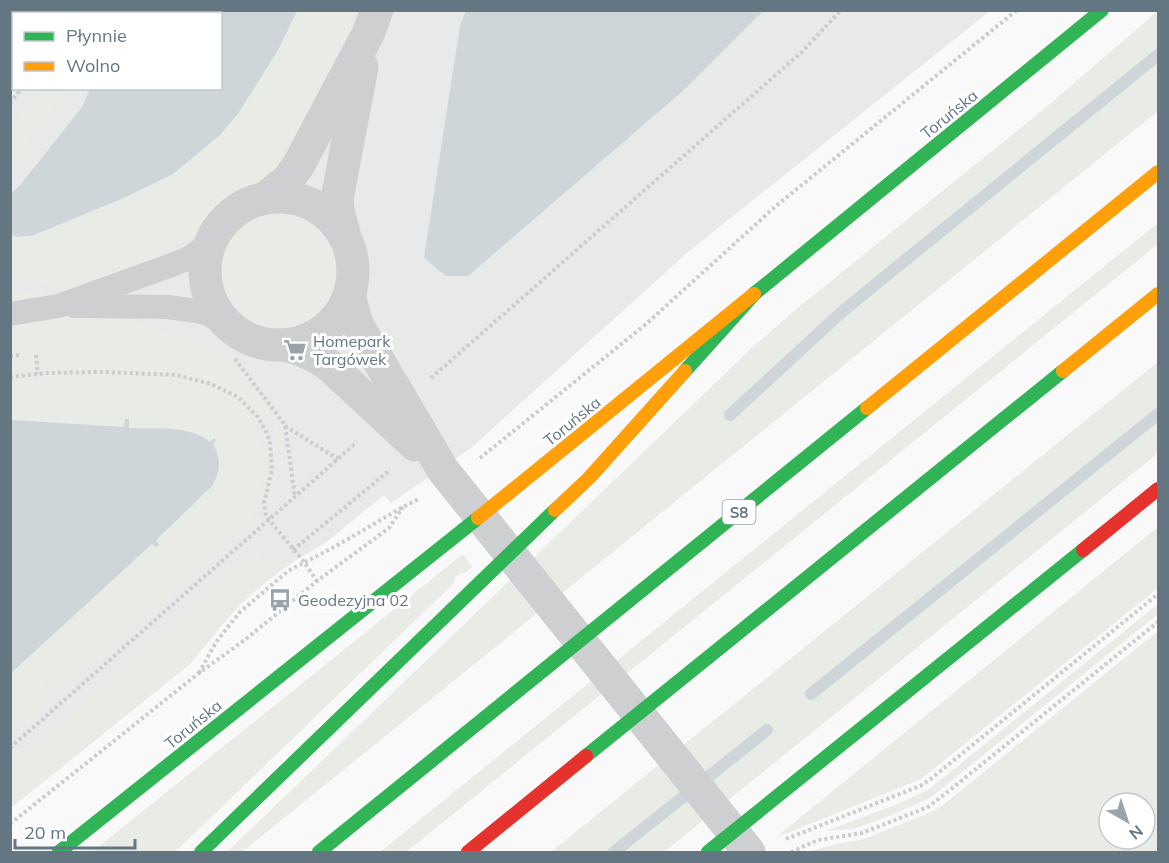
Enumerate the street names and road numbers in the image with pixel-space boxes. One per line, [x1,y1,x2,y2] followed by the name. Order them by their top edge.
[916,85,982,143] street label: Toruńska
[539,392,605,450] street label: Toruńska
[722,500,756,524] road number: S8
[160,695,226,753] street label: Toruńska

